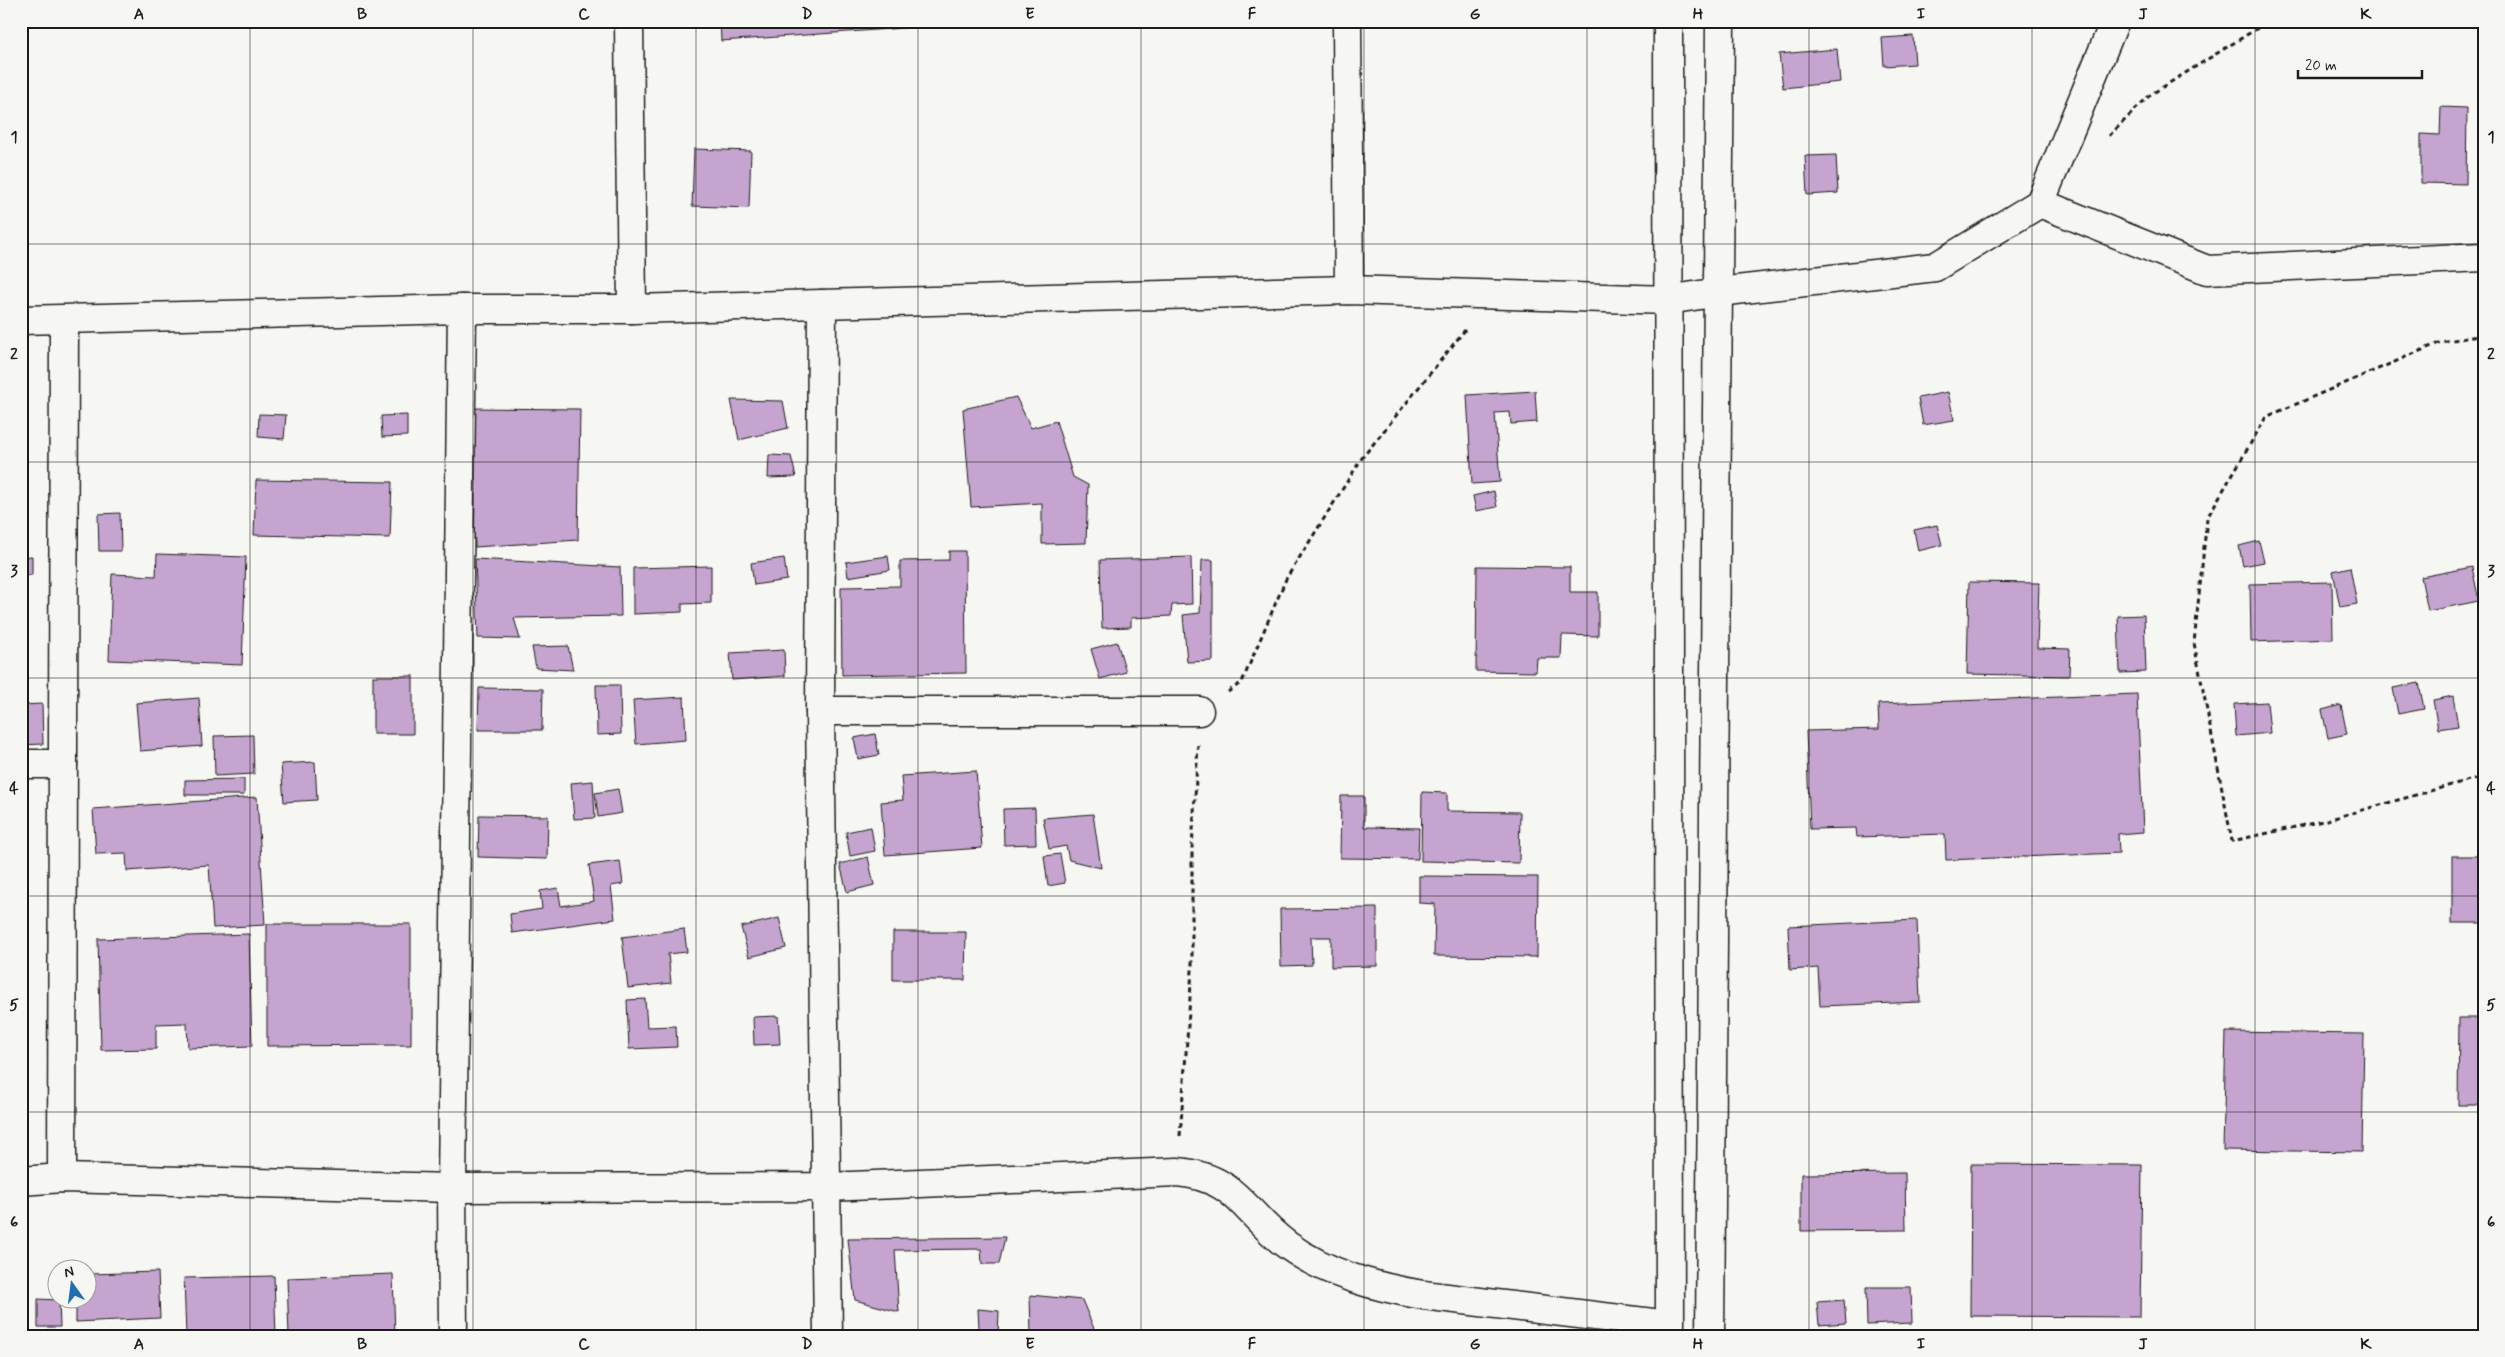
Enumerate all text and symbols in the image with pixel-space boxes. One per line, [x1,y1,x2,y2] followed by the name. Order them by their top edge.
[134,4,144,25] text: A
[357,4,367,25] text: B
[578,4,590,25] text: C
[801,4,813,25] text: D
[1025,4,1035,25] text: E
[1248,4,1257,25] text: F
[1470,4,1481,25] text: G
[1693,4,1704,25] text: H
[1917,4,1926,25] text: I
[2138,4,2148,25] text: J
[2360,4,2372,25] text: K
[2298,48,2421,80] scale bar
[2305,56,2337,76] text: 20 m
[10,127,18,148] text: 1
[2487,127,2495,148] text: 1
[10,344,18,365] text: 2
[2487,344,2495,365] text: 2
[10,561,18,582] text: 3
[2487,561,2495,582] text: 3
[9,778,19,799] text: 4
[2486,778,2496,799] text: 4
[9,995,19,1016] text: 5
[2486,995,2496,1016] text: 5
[10,1212,18,1233] text: 6
[2487,1212,2495,1233] text: 6
[48,1260,98,1310] north arrow
[62,1262,76,1282] text: N
[134,1334,144,1355] text: A
[357,1334,367,1355] text: B
[578,1334,590,1355] text: C
[801,1334,813,1355] text: D
[1025,1334,1035,1355] text: E
[1248,1334,1257,1355] text: F
[1470,1334,1481,1355] text: G
[1693,1334,1704,1355] text: H
[1917,1334,1926,1355] text: I
[2138,1334,2148,1355] text: J
[2360,1334,2372,1355] text: K

